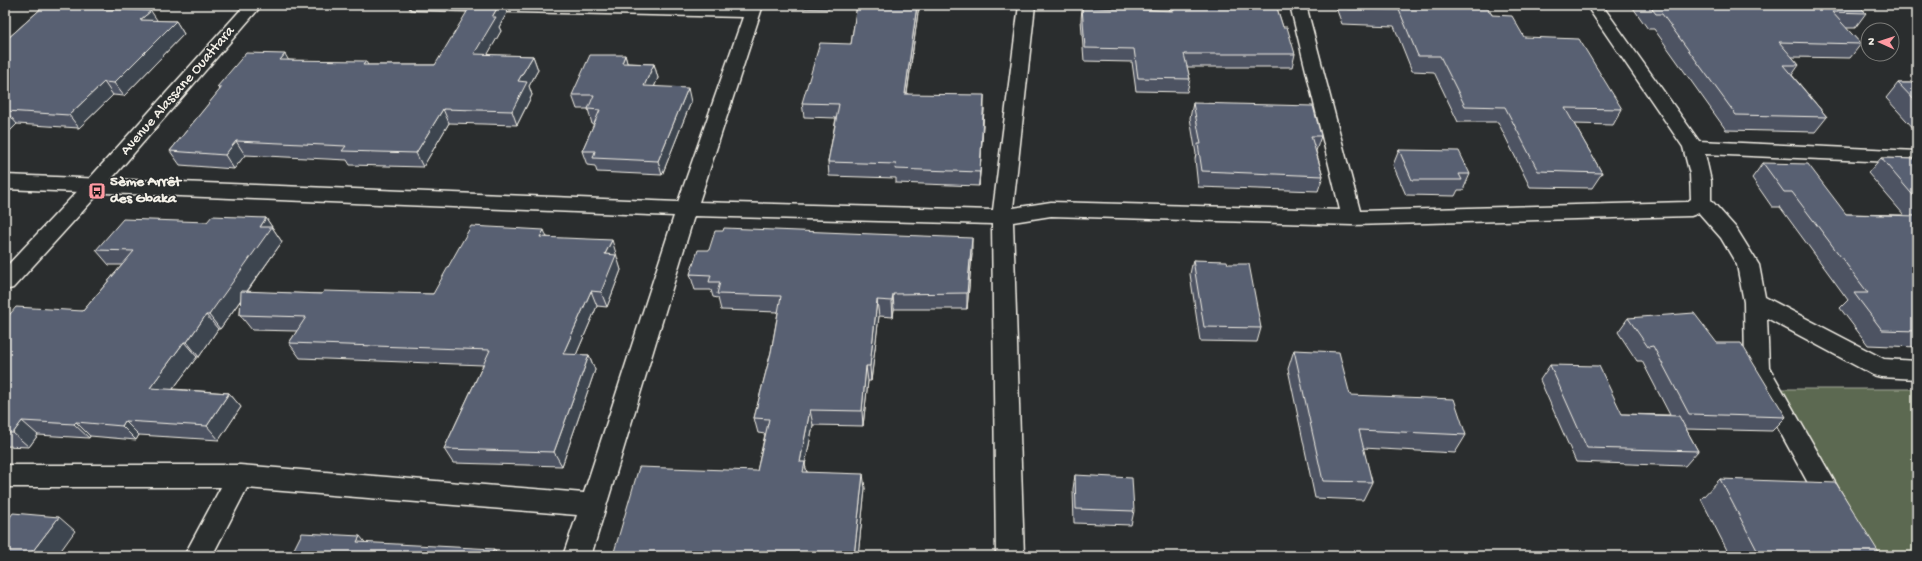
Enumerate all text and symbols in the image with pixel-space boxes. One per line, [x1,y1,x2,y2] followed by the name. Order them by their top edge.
[117,22,240,159] street label: Avenue Alassane Ouattara
[1860,22,1900,62] north arrow
[1866,38,1878,45] text: N
[110,173,183,208] place label: 5ème Arrêt des Gbaka
[87,181,107,201] bus stop icon: 5ème Arrêt des Gbaka

